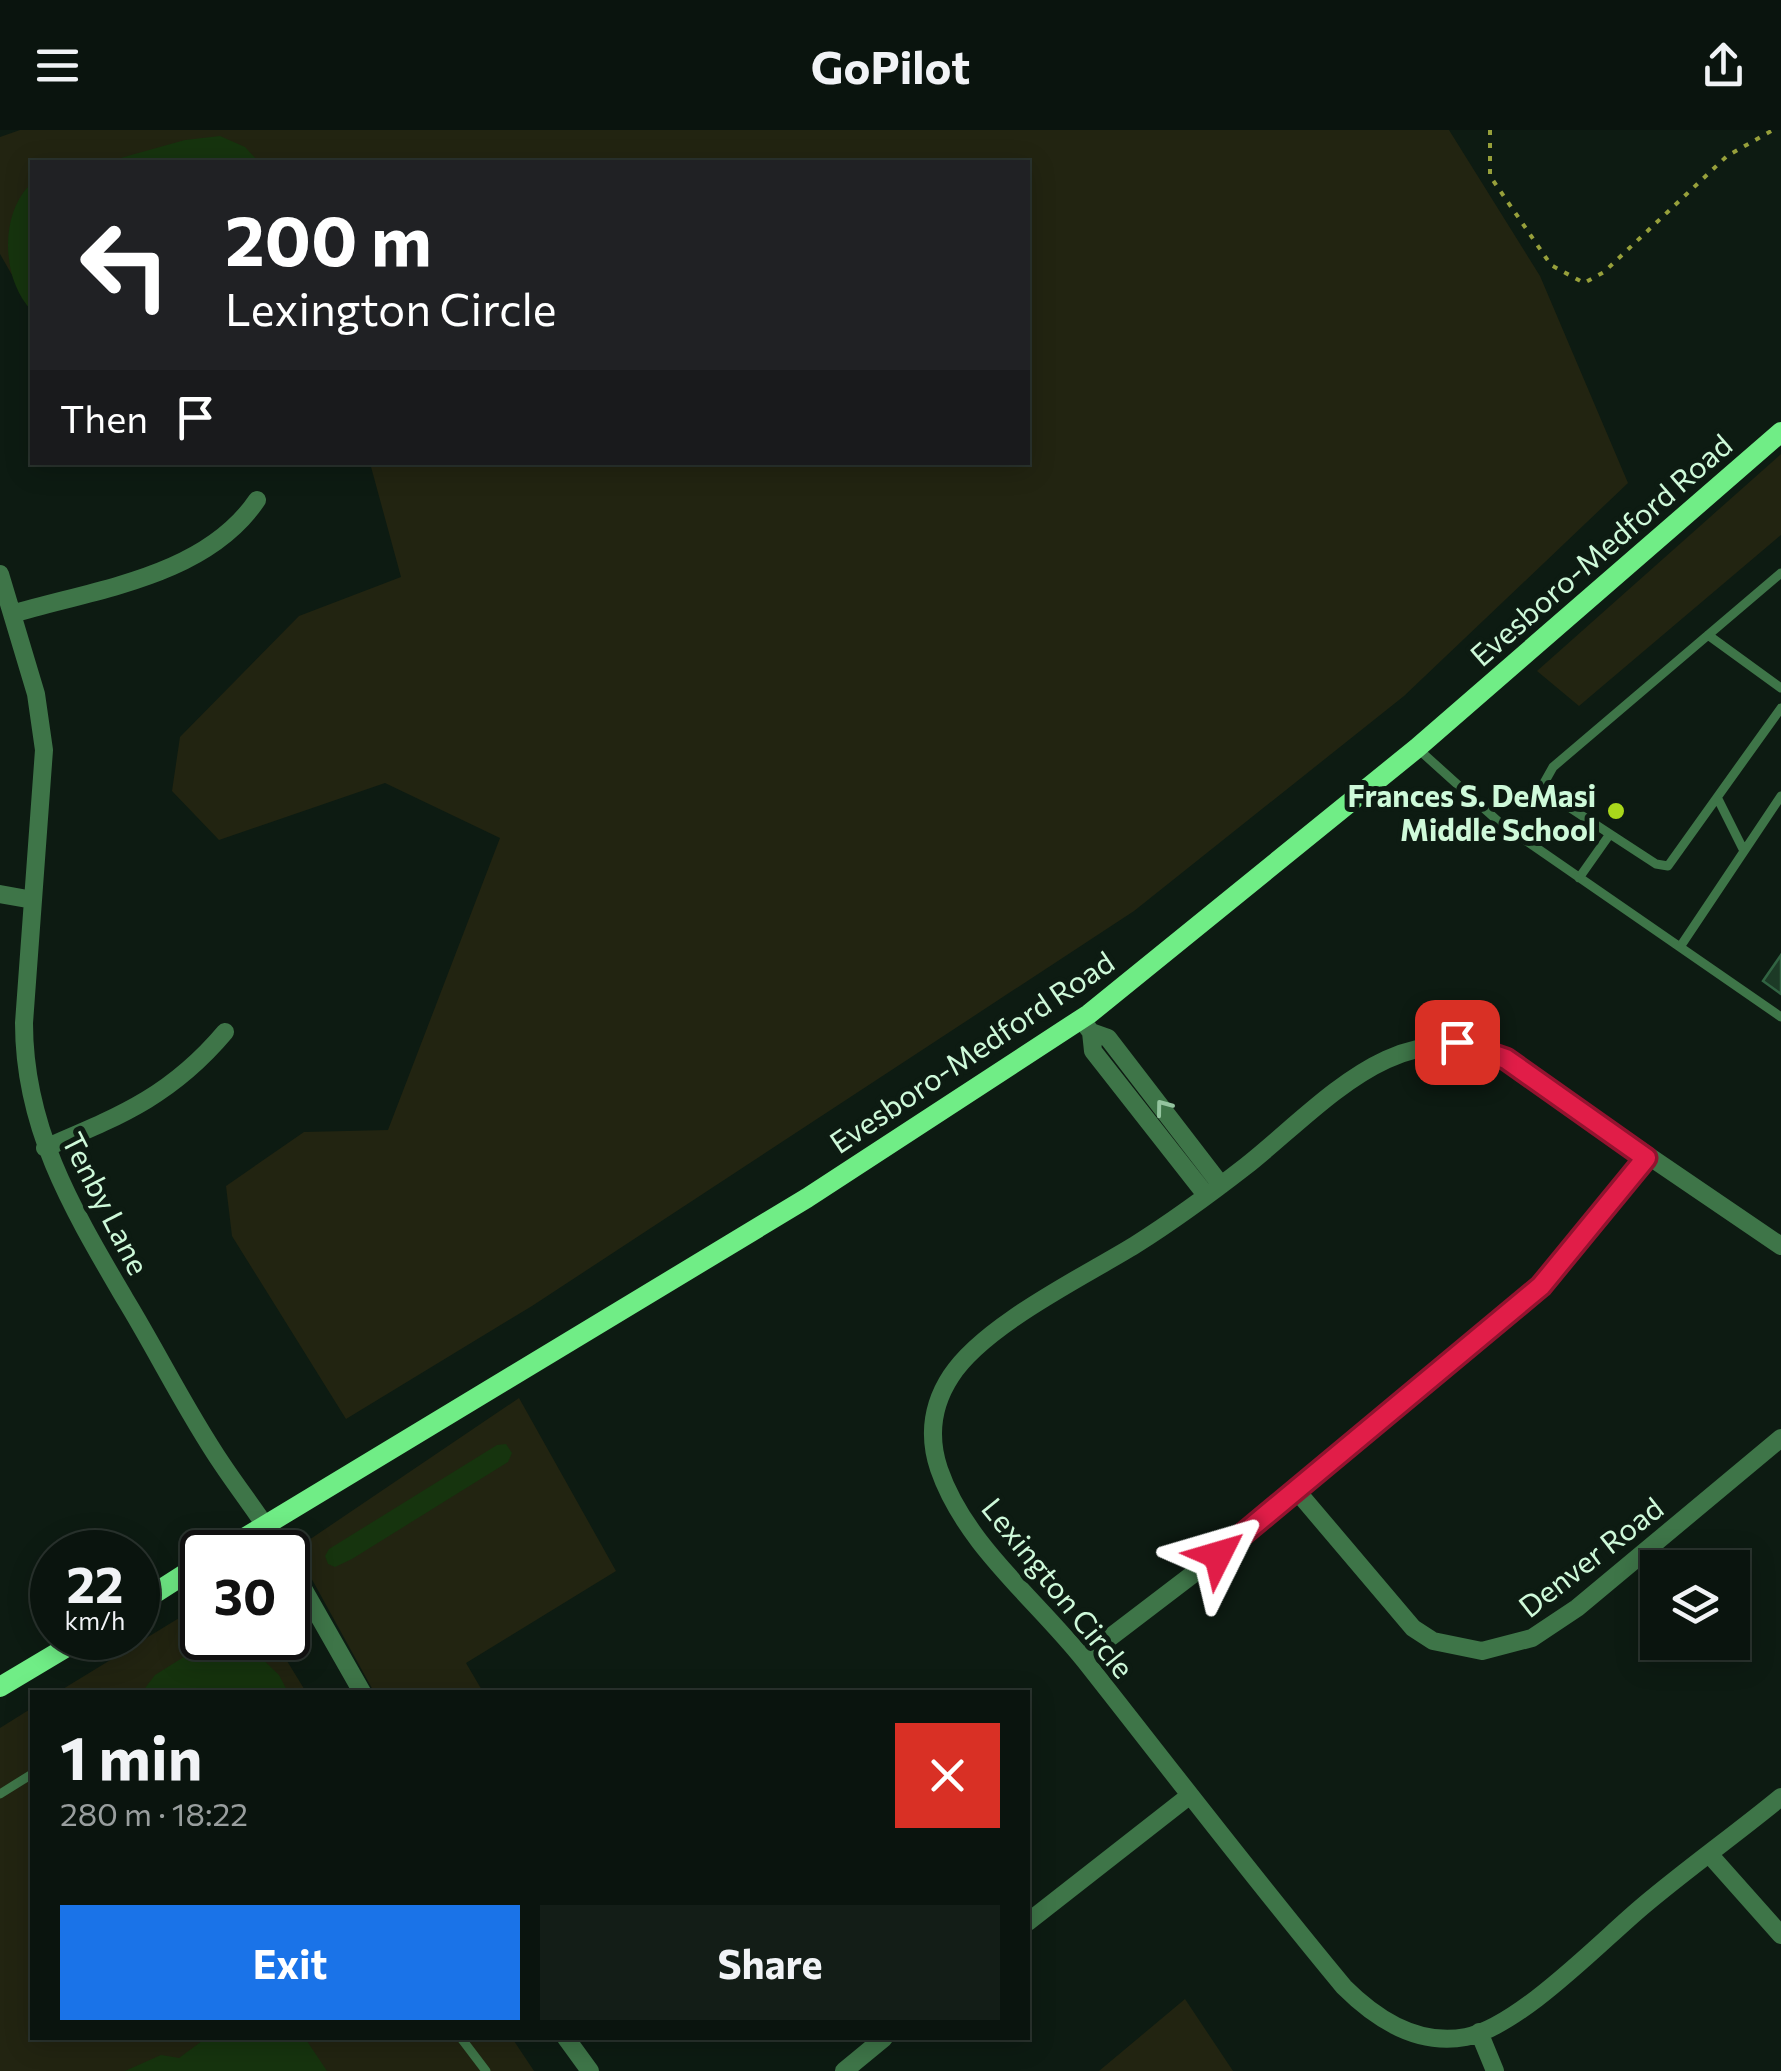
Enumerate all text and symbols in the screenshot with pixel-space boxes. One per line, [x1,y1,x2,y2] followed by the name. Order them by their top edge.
[30,38,85,93] icon: menu
[811,38,970,93] text: GoPilot
[1696,38,1751,93] icon: share
[225,195,432,280] text: 200 m
[60,200,190,330] icon: left
[225,280,557,335] text: Lexington Circle
[168,390,223,445] icon: arrive
[60,394,148,441] text: Then
[1462,425,1738,673] street label: Evesboro-Medford Road
[1347,776,1596,847] place label: Frances S. DeMasi Middle School
[1605,800,1627,822] marker: Frances S. DeMasi Middle School
[822,942,1120,1160] street label: Evesboro-Medford Road
[1415,1000,1500,1085] pin
[1430,1015,1485,1070] icon: arrive
[1158,1100,1175,1118] one-way arrow
[55,1126,159,1280] street label: Tenby Lane
[1510,1488,1670,1624] street label: Denver Road
[975,1489,1143,1685] street label: Lexington Circle
[1166,1503,1270,1607] position arrow
[180,1530,310,1660] speed limit sign: 30
[1640,1550,1750,1660] map controls
[1640,1550,1750,1660] button: layers
[67,1552,123,1613] text: 22
[65,1605,125,1635] text: km/h
[60,1719,202,1792] text: 1 min
[895,1723,1000,1828] button: close
[60,1793,248,1833] text: 280 m · 18:22
[60,1905,520,2020] button: Exit
[540,1905,1000,2020] button: Share

